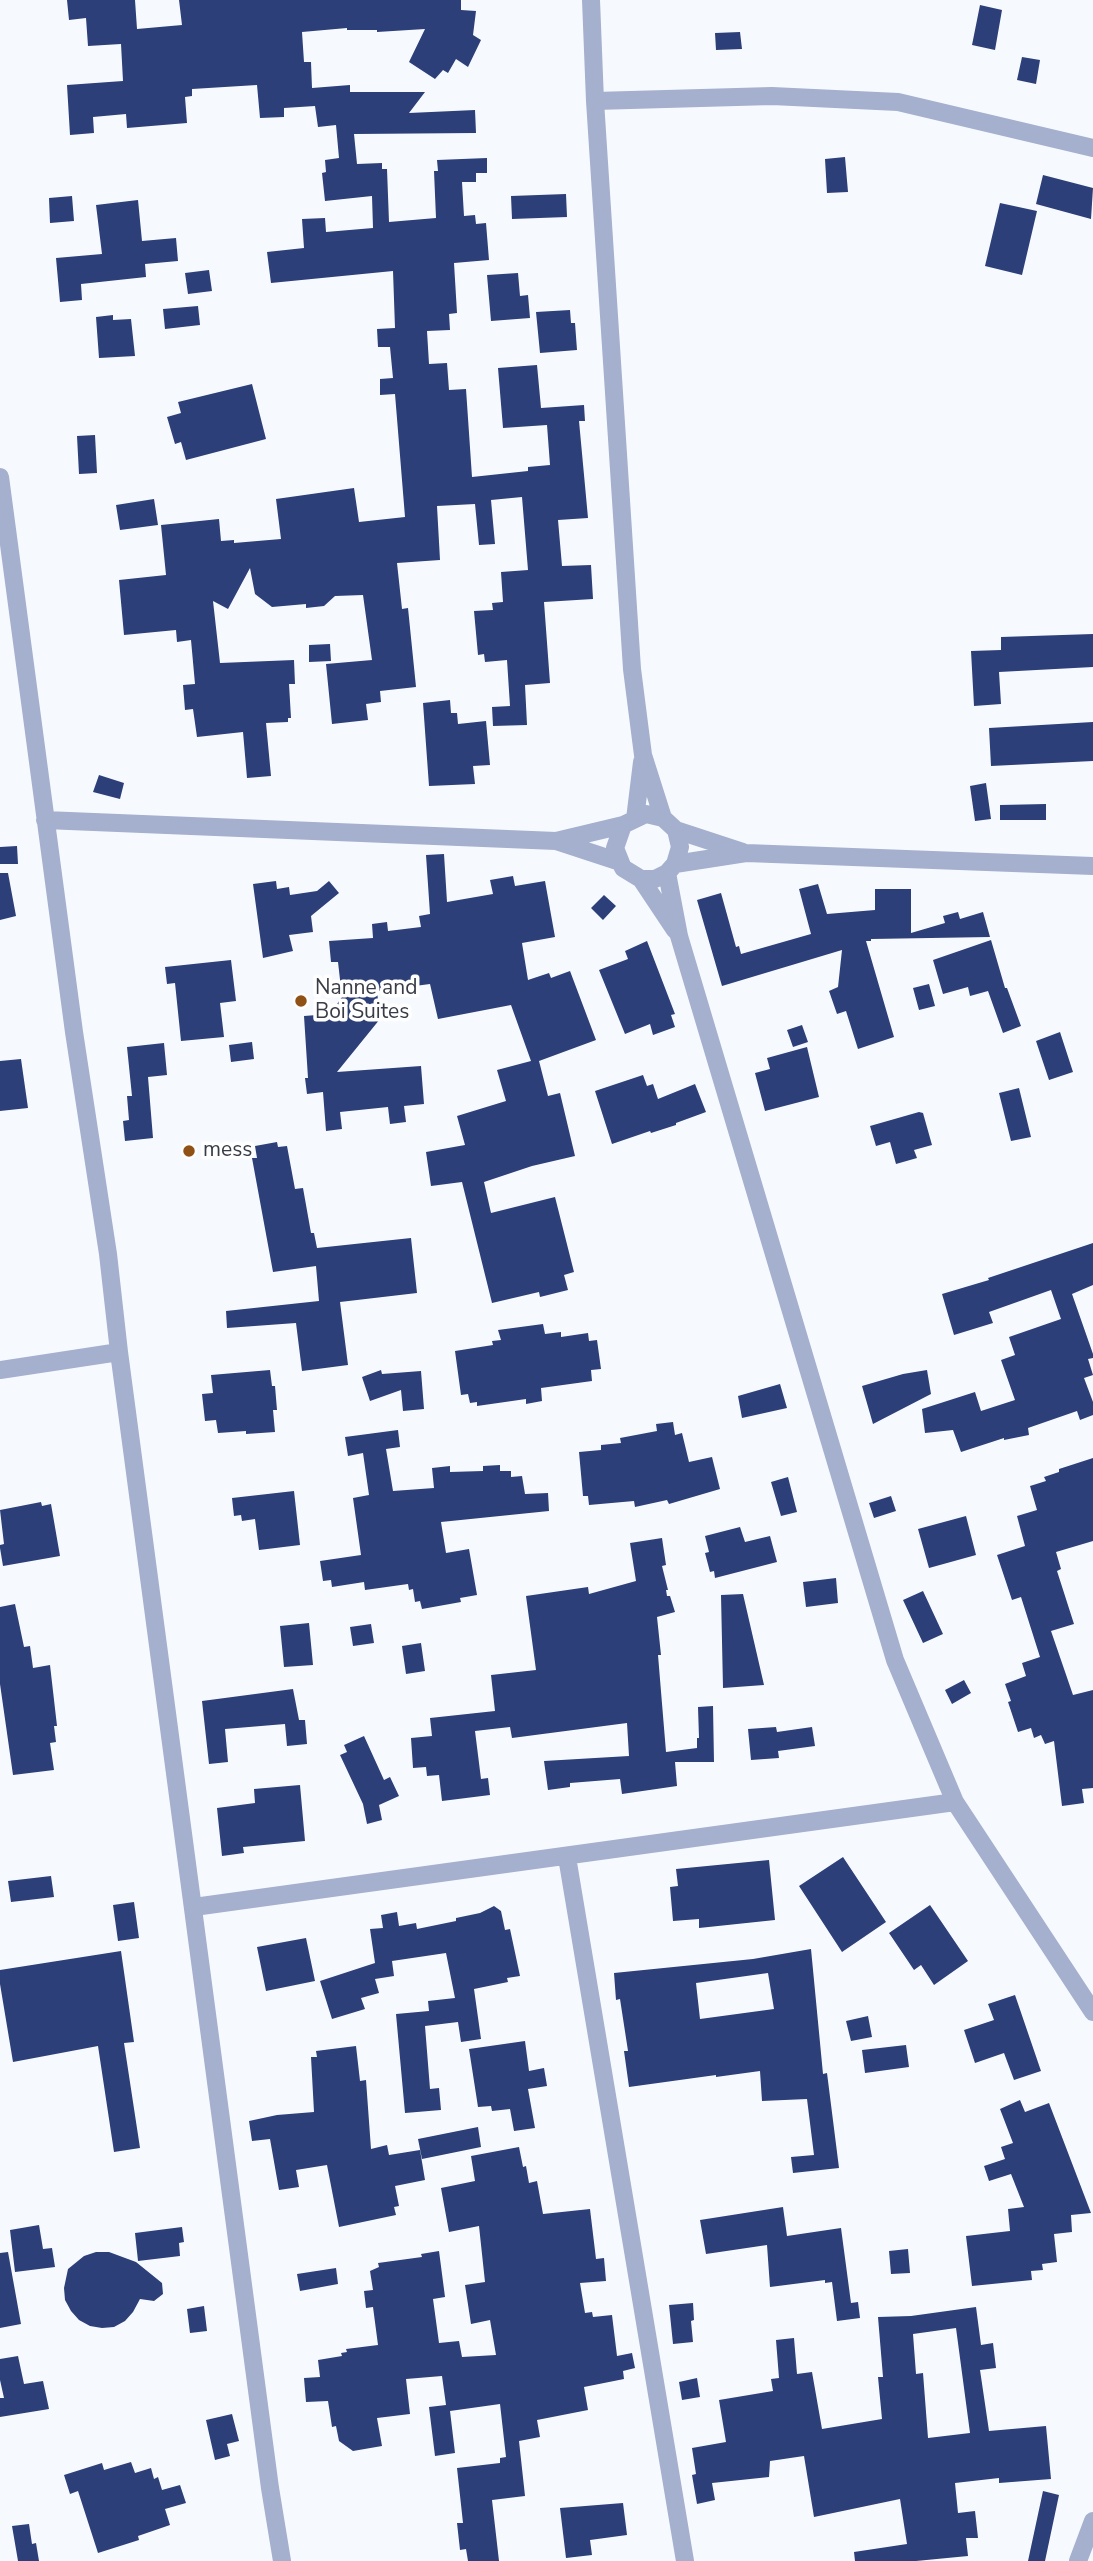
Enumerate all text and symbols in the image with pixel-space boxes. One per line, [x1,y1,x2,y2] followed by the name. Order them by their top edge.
[315,976,417,1026] place label: Nanne and Boi Suites
[293,993,309,1009] marker: Nanne and Boi Suites
[203,1138,252,1164] place label: mess
[181,1143,197,1159] marker: mess

